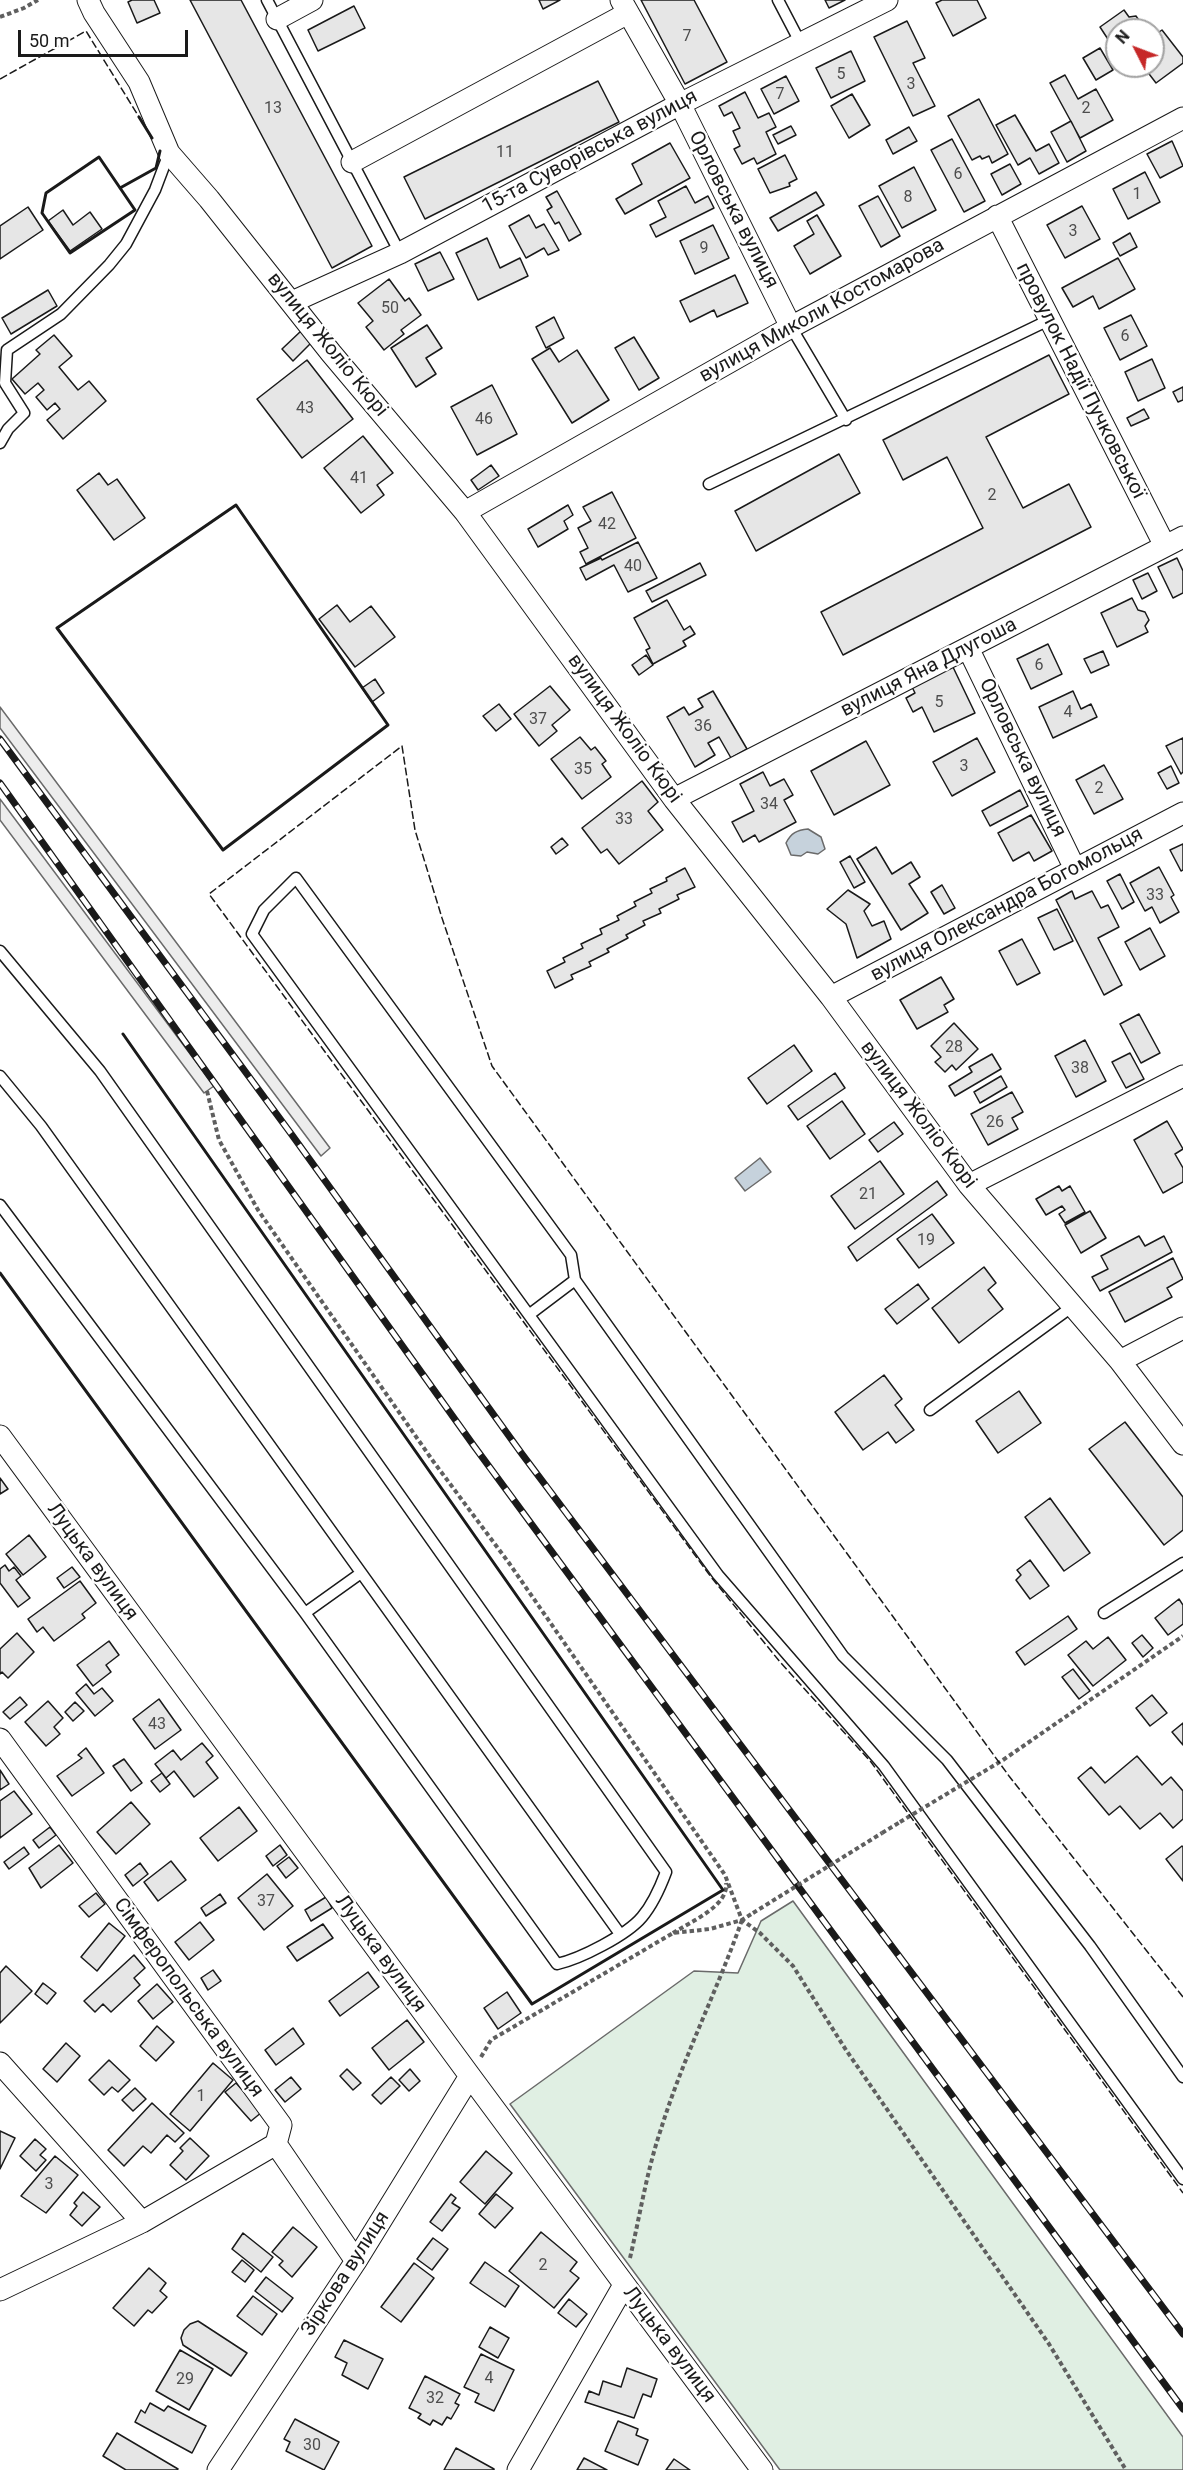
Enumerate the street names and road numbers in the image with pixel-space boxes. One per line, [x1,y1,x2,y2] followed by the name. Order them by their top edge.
[478,85,702,219] street label: 15-та Суворівська вулиця
[683,127,783,293] street label: Орловська вулиця
[695,234,949,388] street label: вулиця Миколи Костомарова
[1010,259,1150,503] street label: провулок Надії Пучковської
[262,268,392,422] street label: вулиця Жоліо Кюрі
[837,613,1021,723] street label: вулиця Яна Длугоша
[562,650,686,808] street label: вулиця Жоліо Кюрі
[973,675,1071,841] street label: Орловська вулиця
[867,823,1147,987] street label: вулиця Олександра Богомольця
[855,1037,981,1193] street label: вулиця Жоліо Кюрі
[41,1499,143,1625] street label: Луцька вулиця
[329,1891,431,2017] street label: Луцька вулиця
[108,1894,268,2102] street label: Сімферопольська вулиця
[297,2207,395,2341] street label: Зіркова вулиця
[617,2282,721,2408] street label: Луцька вулиця

